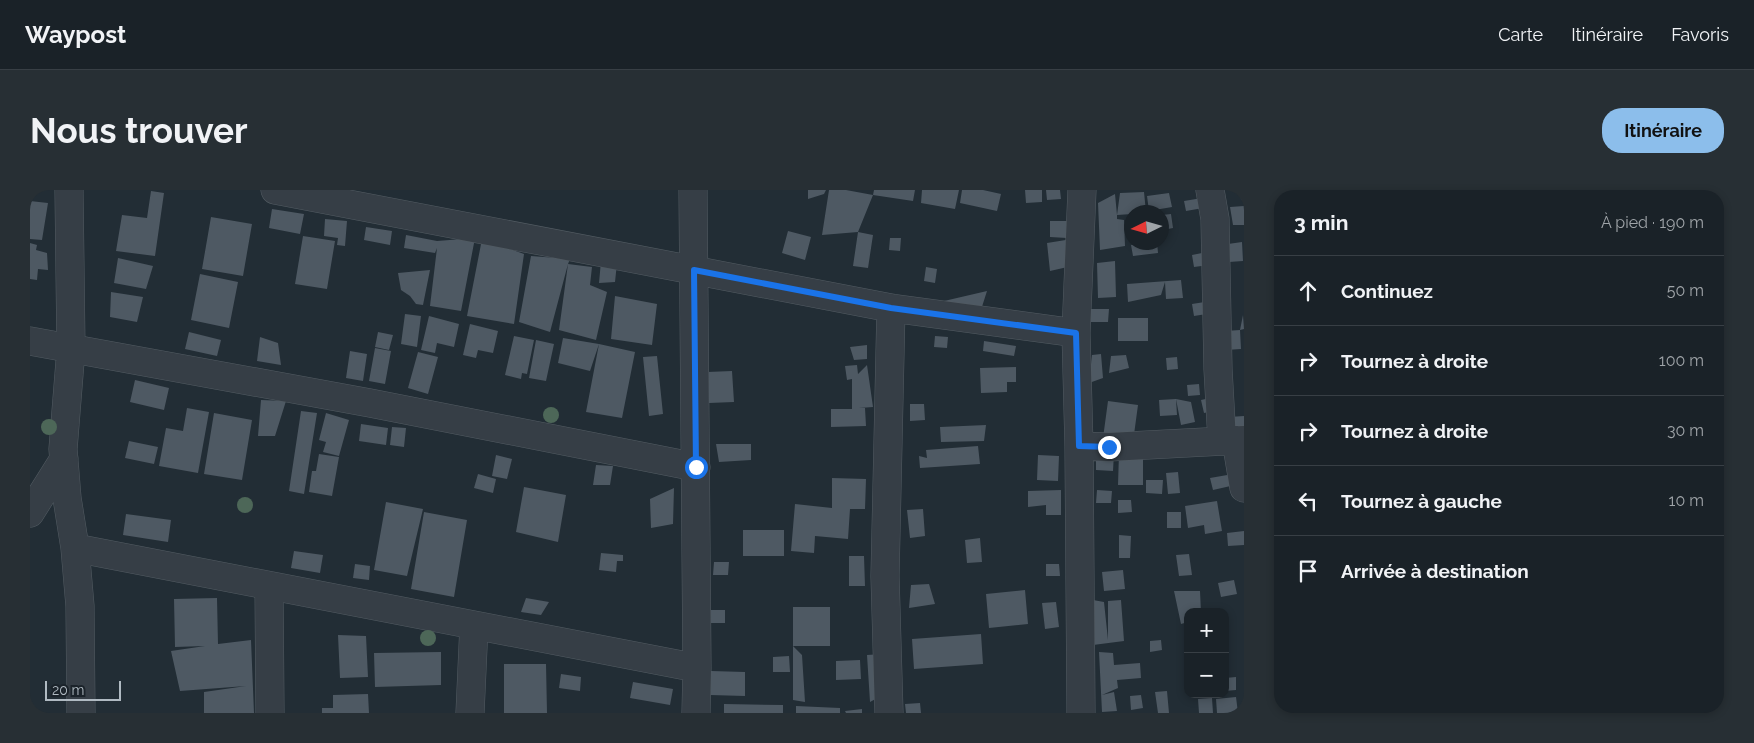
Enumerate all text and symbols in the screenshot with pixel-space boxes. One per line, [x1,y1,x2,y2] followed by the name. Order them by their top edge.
[25,20,126,49] text: Waypost
[1498,24,1543,45] text: Carte
[1571,24,1643,45] text: Itinéraire
[1671,24,1729,45] text: Favoris
[1602,108,1724,153] button: Itinéraire
[30,110,248,151] text: Nous trouver
[1124,205,1169,250] north arrow
[1294,210,1348,235] text: 3 min
[1601,213,1704,232] text: À pied · 190 m
[1294,277,1322,305] icon: ahead
[1341,280,1433,302] text: Continuez
[1667,281,1704,300] text: 50 m
[1294,347,1322,375] icon: right
[1341,350,1488,372] text: Tournez à droite
[1659,351,1704,370] text: 100 m
[1294,417,1322,445] icon: right
[1341,420,1488,442] text: Tournez à droite
[1667,421,1704,440] text: 30 m
[1098,436,1121,459] route end
[685,456,708,479] route start
[1294,487,1322,515] icon: left
[1341,490,1502,512] text: Tournez à gauche
[1669,491,1704,510] text: 10 m
[1294,557,1322,585] icon: arrive
[1341,560,1529,582] text: Arrivée à destination
[1184,608,1229,698] map controls
[1184,608,1229,653] button: +
[1184,653,1229,698] button: −
[45,678,121,701] scale bar
[52,682,84,698] text: 20 m

